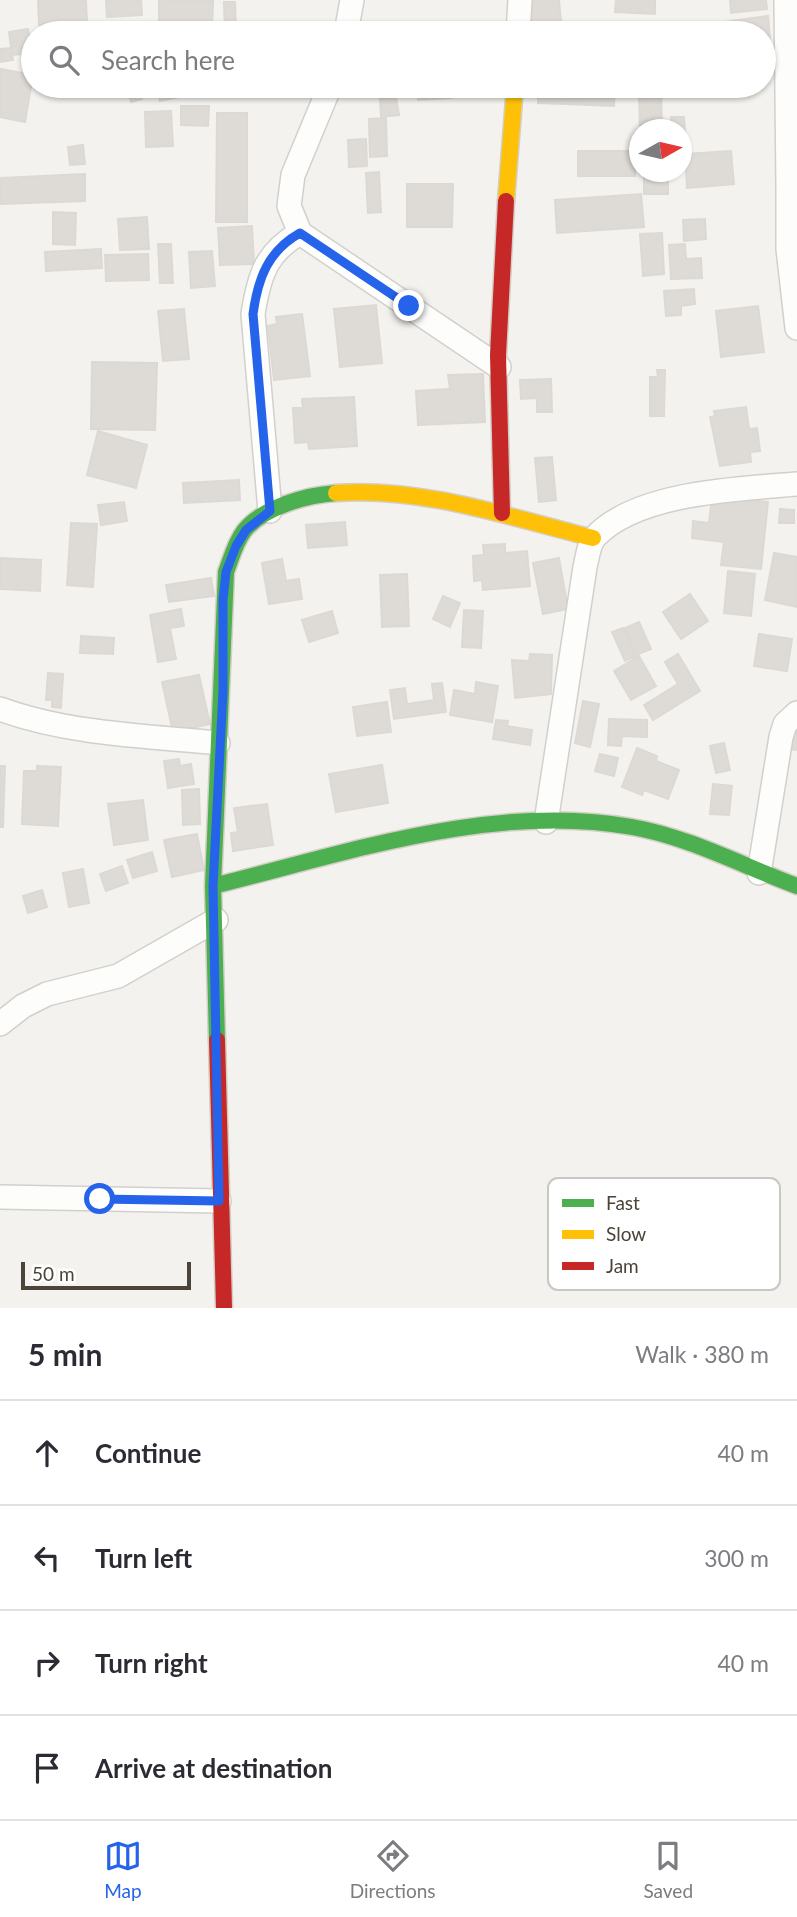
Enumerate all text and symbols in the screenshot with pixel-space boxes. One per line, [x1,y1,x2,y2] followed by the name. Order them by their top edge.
[21,21,776,98] search box
[45,41,83,79] icon: search
[101,44,235,76] text: Search here
[629,119,692,182] north arrow
[393,290,424,321] route end
[548,1178,780,1290] legend
[84,1183,115,1214] route start
[606,1191,640,1214] text: Fast
[606,1222,646,1245] text: Slow
[606,1254,639,1277] text: Jam
[21,1259,191,1291] scale bar
[32,1262,75,1285] text: 50 m
[28,1336,102,1372] text: 5 min
[635,1340,769,1368] text: Walk · 380 m
[28,1434,66,1472] icon: ahead
[95,1437,201,1469] text: Continue
[718,1439,769,1467] text: 40 m
[28,1539,66,1577] icon: left
[95,1542,192,1574] text: Turn left
[704,1544,769,1572] text: 300 m
[28,1644,66,1682] icon: right
[95,1647,208,1679] text: Turn right
[718,1649,769,1677] text: 40 m
[28,1749,66,1787] icon: arrive
[95,1752,332,1784] text: Arrive at destination
[104,1837,142,1902] tab: Map
[350,1837,436,1902] tab: Directions
[643,1837,693,1902] tab: Saved

